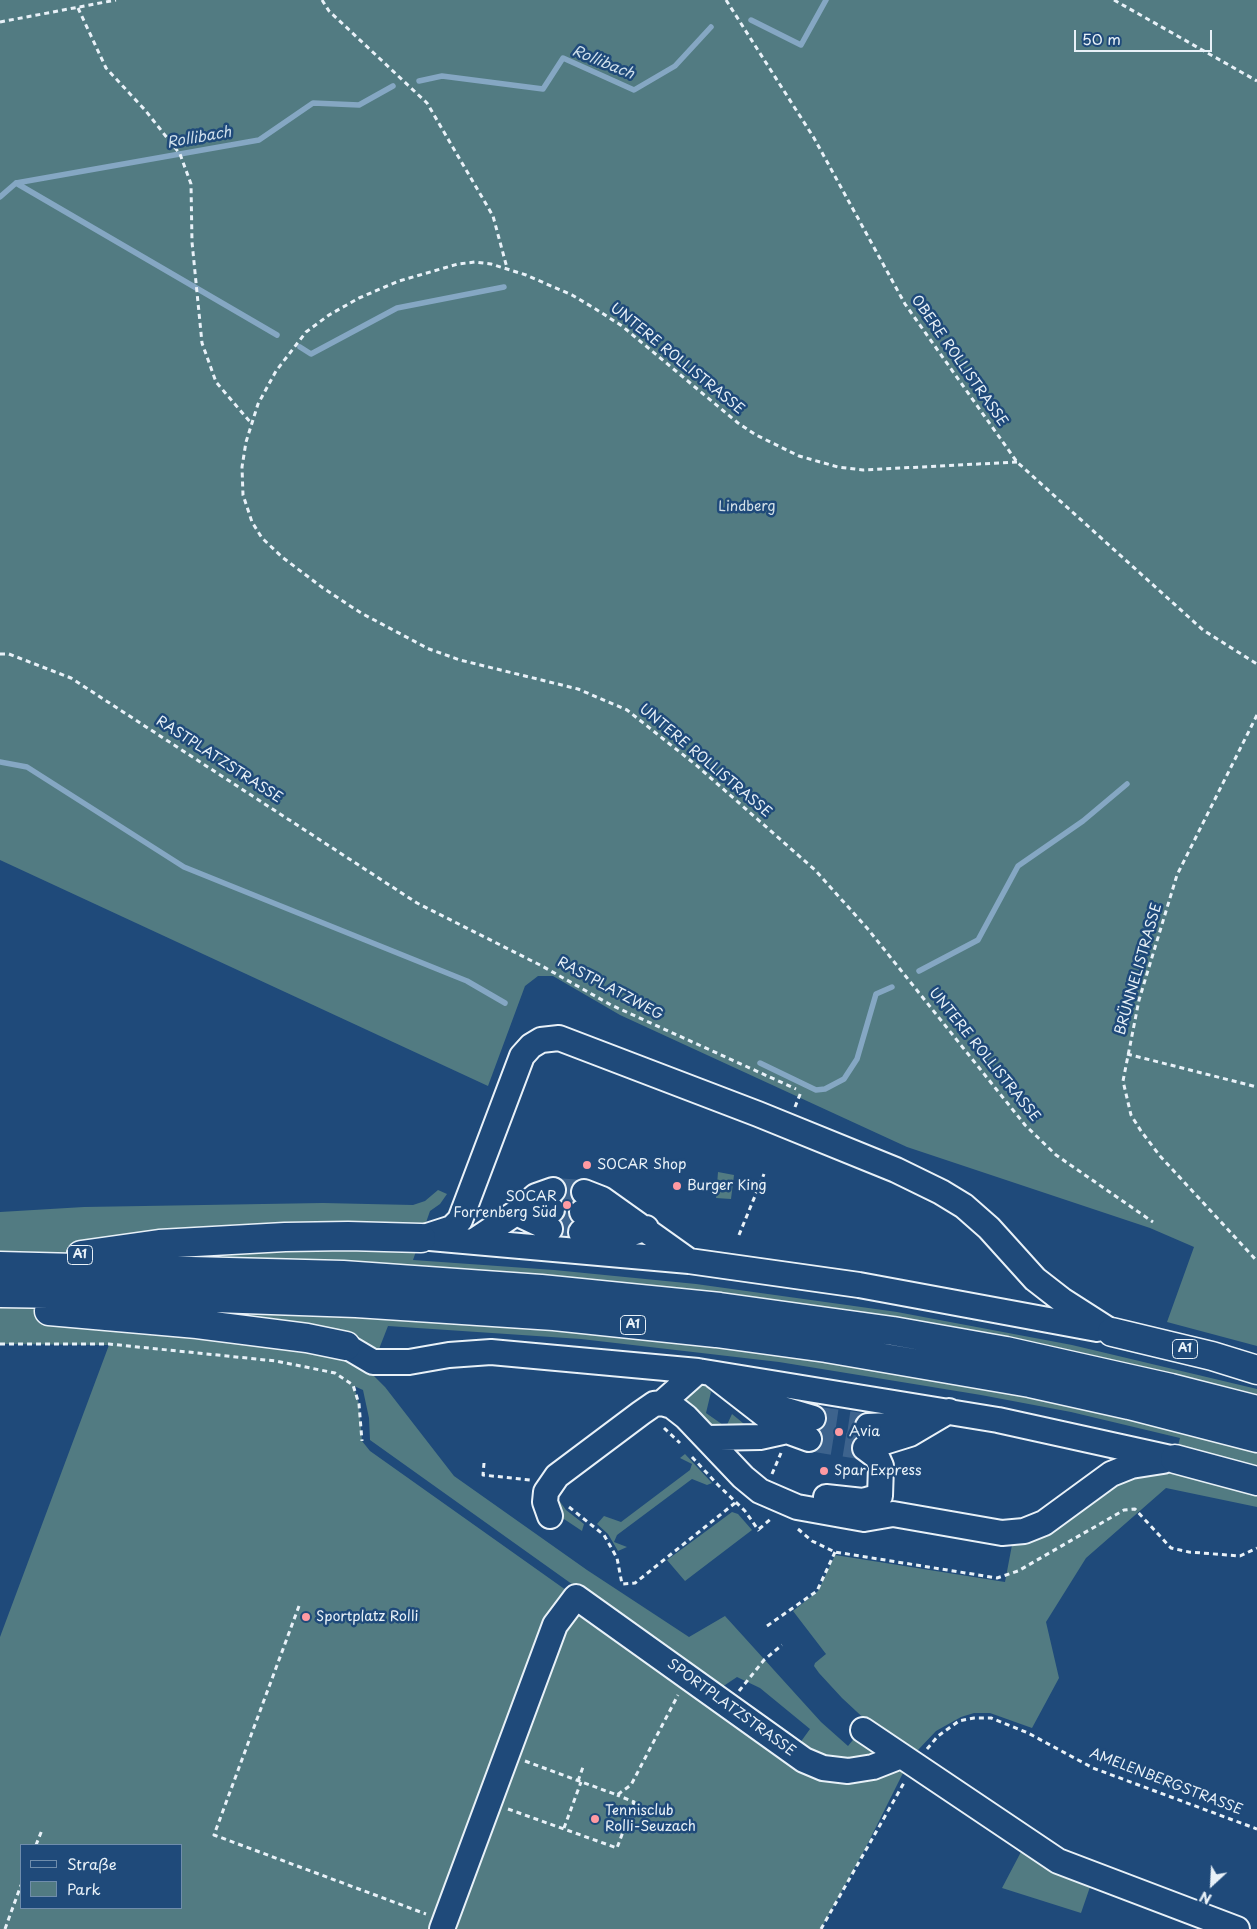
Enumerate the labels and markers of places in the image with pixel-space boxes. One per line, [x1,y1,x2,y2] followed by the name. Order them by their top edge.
[597,1157,686,1173] place label: SOCAR Shop
[581,1159,593,1171] marker: SOCAR Shop
[687,1178,767,1194] place label: Burger King
[671,1180,683,1192] marker: Burger King
[453,1189,557,1222] place label: SOCAR Forrenberg Süd
[561,1199,573,1211] marker: SOCAR Forrenberg Süd
[849,1424,880,1440] place label: Avia
[833,1426,845,1438] marker: Avia
[834,1463,922,1479] place label: Spar Express
[818,1465,830,1477] marker: Spar Express
[316,1609,418,1625] place label: Sportplatz Rolli
[300,1611,312,1623] marker: Sportplatz Rolli
[605,1803,696,1835] place label: Tennisclub Rolli-Seuzach
[589,1813,601,1825] marker: Tennisclub Rolli-Seuzach

